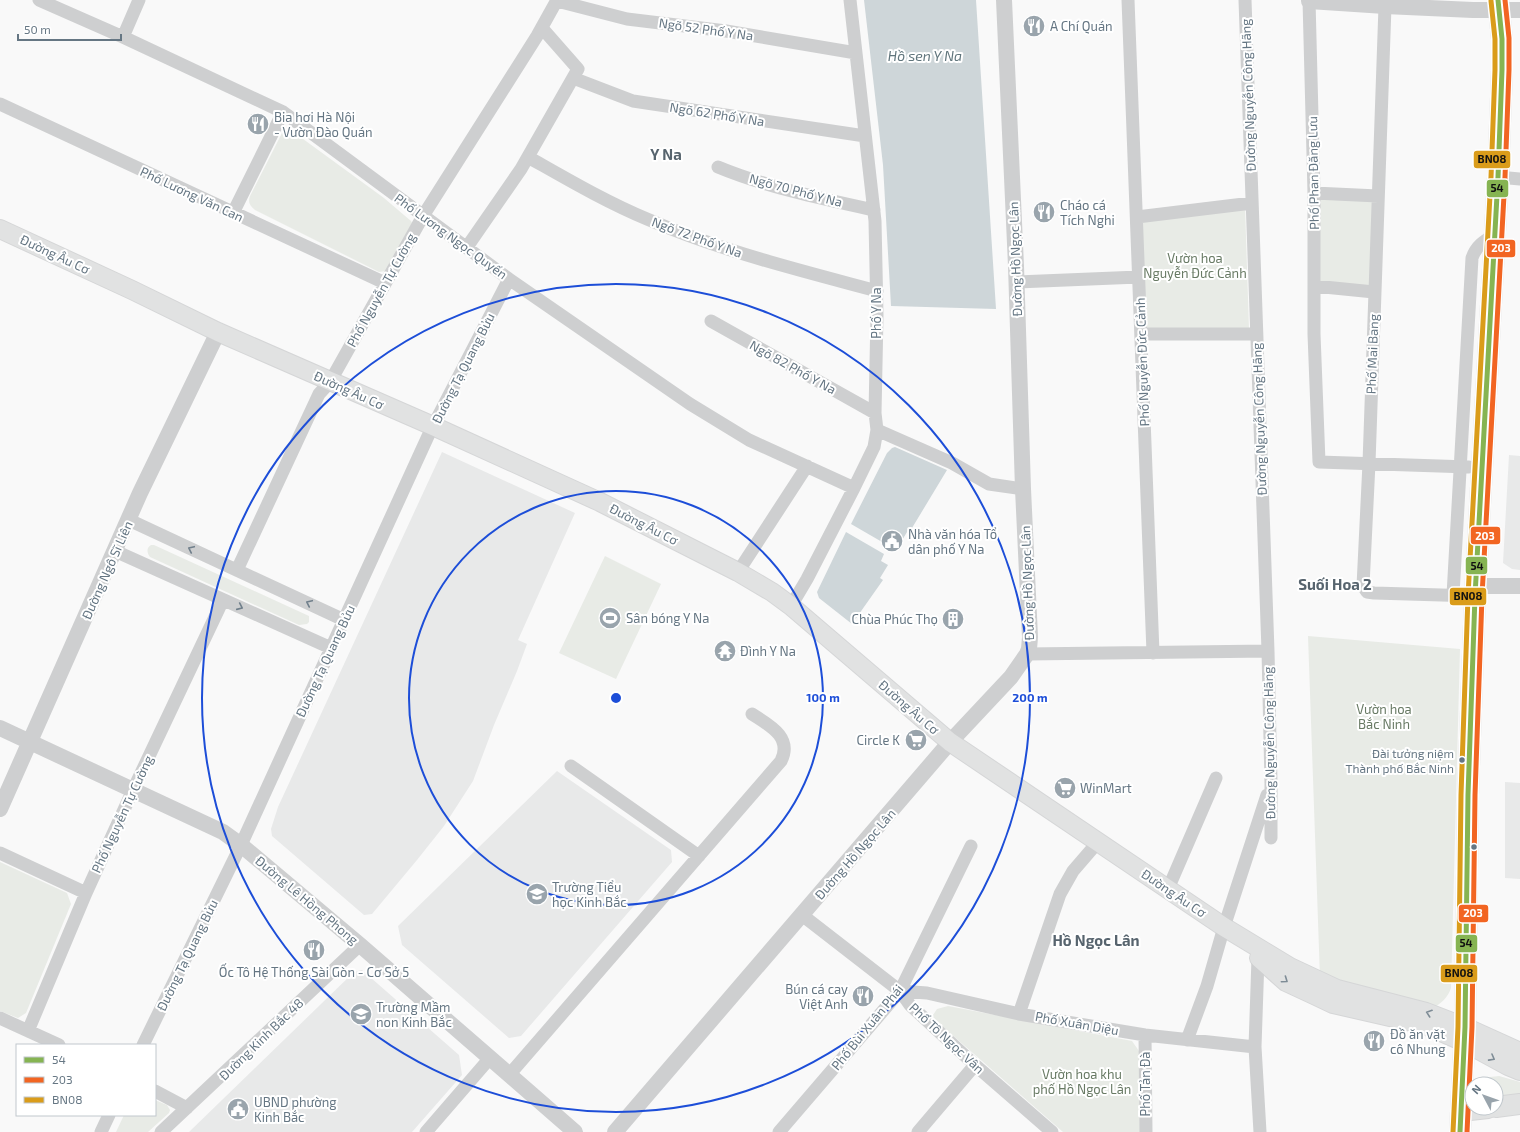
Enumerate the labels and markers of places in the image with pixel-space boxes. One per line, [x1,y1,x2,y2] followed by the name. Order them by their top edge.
[1021,13,1047,39] restaurant icon: A Chí Quán
[1050,18,1113,34] place label: A Chí Quán
[274,109,373,140] place label: Bia hơi Hà Nội - Vườn Đào Quán
[245,111,271,137] restaurant icon: Bia hơi Hà Nội - Vườn Đào Quán
[1060,197,1115,228] place label: Cháo cá Tích Nghi
[1031,199,1057,225] restaurant icon: Cháo cá Tích Nghi
[908,526,997,557] place label: Nhà văn hóa Tổ dân phố Y Na
[879,528,905,554] public building icon: Nhà văn hóa Tổ dân phố Y Na
[597,605,623,631] sports icon: Sân bóng Y Na
[940,606,966,632] building icon: Chùa Phúc Thọ
[626,610,709,626] place label: Sân bóng Y Na
[852,611,938,627] place label: Chùa Phúc Thọ
[712,638,738,664] temple icon: Đình Y Na
[740,643,796,659] place label: Đình Y Na
[609,691,623,705] centre of rings
[903,727,929,753] supermarket icon: Circle K
[857,732,900,748] place label: Circle K
[1345,746,1454,775] place label: Đài tưởng niệm Thành phố Bắc Ninh
[1457,755,1467,765] marker: Đài tưởng niệm Thành phố Bắc Ninh
[1052,775,1078,801] supermarket icon: WinMart
[1080,780,1132,796] place label: WinMart
[1469,842,1479,852] unlabelled marker
[552,879,627,910] place label: Trường Tiểu học Kinh Bắc
[524,881,550,907] school or university icon: Trường Tiểu học Kinh Bắc
[301,937,327,963] restaurant icon: Ốc Tô Hệ Thống Sài Gòn - Cơ Sở 5
[219,963,409,980] place label: Ốc Tô Hệ Thống Sài Gòn - Cơ Sở 5
[785,981,848,1012] place label: Bún cá cay Việt Anh
[850,983,876,1009] restaurant icon: Bún cá cay Việt Anh
[376,999,452,1030] place label: Trường Mầm non Kinh Bắc
[348,1001,374,1027] school or university icon: Trường Mầm non Kinh Bắc
[1390,1026,1445,1057] place label: Đồ ăn vặt cô Nhung
[1361,1028,1387,1054] restaurant icon: Đồ ăn vặt cô Nhung
[254,1094,337,1125] place label: UBND phường Kinh Bắc
[225,1096,251,1122] public building icon: UBND phường Kinh Bắc

